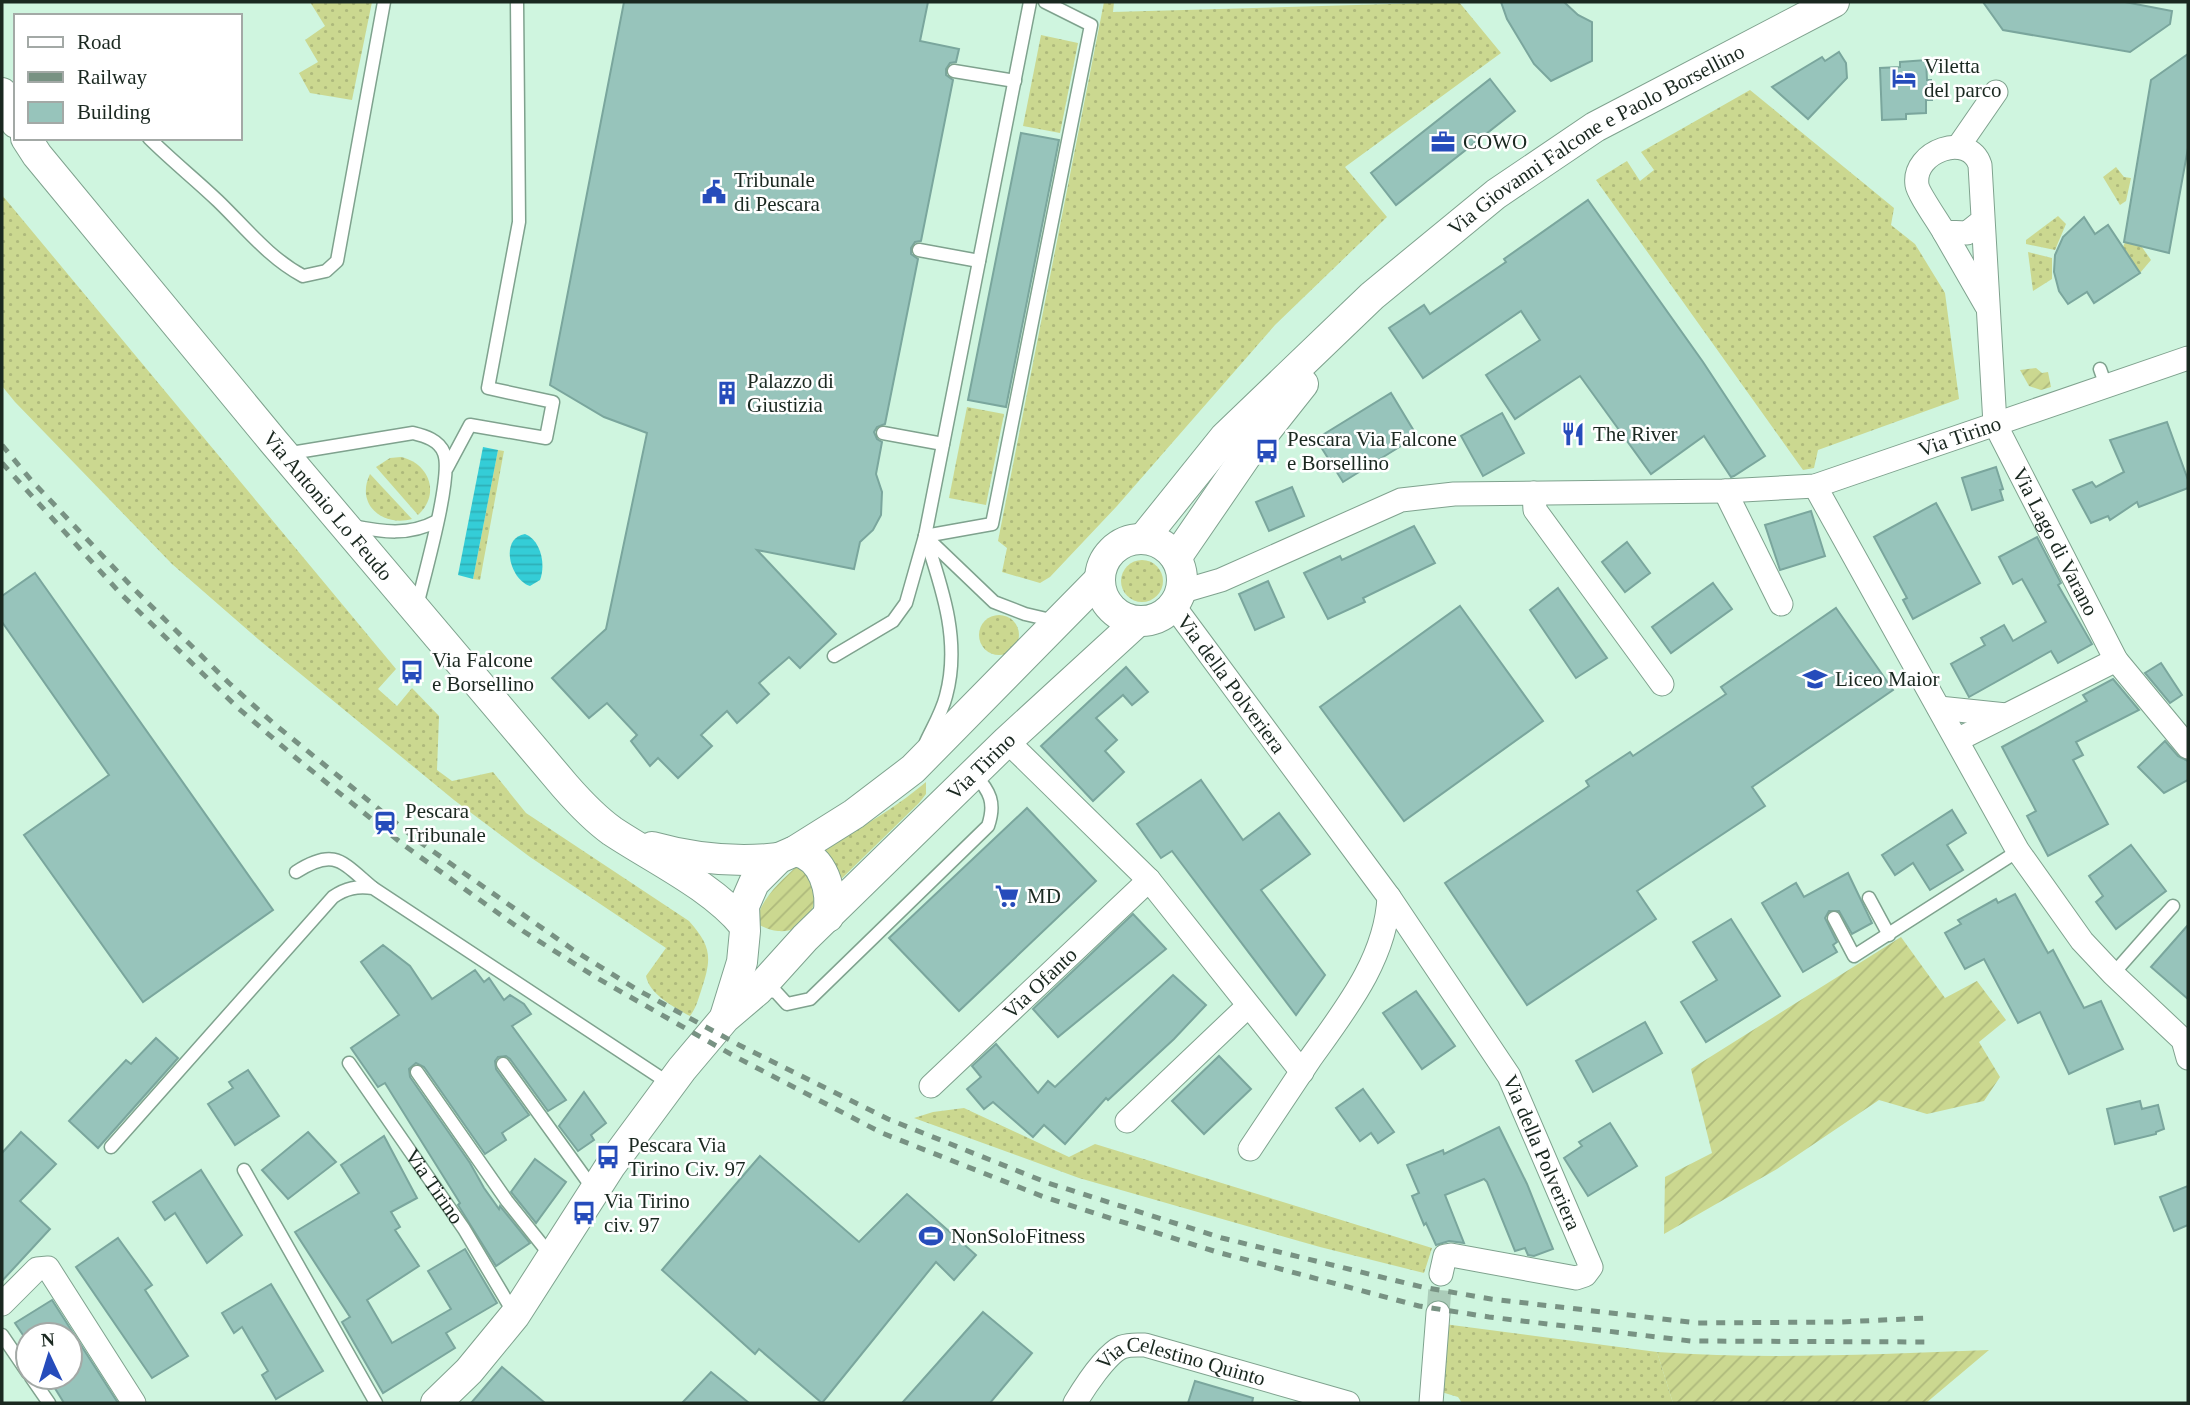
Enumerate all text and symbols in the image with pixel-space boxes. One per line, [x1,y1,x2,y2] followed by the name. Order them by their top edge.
[14,14,242,140] legend
[77,30,122,54] text: Road
[1443,39,1748,240] street label: Via Giovanni Falcone e Paolo Borsellino
[1924,54,2002,102] place label: Viletta del parco
[1890,64,1918,92] hotel icon: Viletta del parco
[77,65,147,89] text: Railway
[77,100,151,124] text: Building
[1429,128,1457,156] office icon: COWO
[1463,130,1527,154] place label: COWO
[734,168,820,216] place label: Tribunale di Pescara
[700,178,728,206] public building icon: Tribunale di Pescara
[747,369,834,417] place label: Palazzo di Giustizia
[713,379,741,407] building icon: Palazzo di Giustizia
[1915,411,2004,462] street label: Via Tirino
[1559,420,1587,448] restaurant icon: The River
[1593,422,1678,446] place label: The River
[258,426,398,585] street label: Via Antonio Lo Feudo
[1287,427,1457,475] place label: Pescara Via Falcone e Borsellino
[1253,437,1281,465] bus stop icon: Pescara Via Falcone e Borsellino
[2007,463,2103,620] street label: Via Lago di Varano
[1172,610,1291,759] street label: Via della Polveriera
[432,648,534,696] place label: Via Falcone e Borsellino
[398,658,426,686] bus stop icon: Via Falcone e Borsellino
[1801,665,1829,693] school or university icon: Liceo Maior
[1835,667,1939,691] place label: Liceo Maior
[942,728,1020,805] street label: Via Tirino
[405,799,486,847] place label: Pescara Tribunale
[371,809,399,837] station icon: Pescara Tribunale
[993,882,1021,910] supermarket icon: MD
[1027,884,1061,908] place label: MD
[998,942,1082,1024] street label: Via Ofanto
[1498,1071,1586,1235] street label: Via della Polveriera
[628,1133,745,1181] place label: Pescara Via Tirino Civ. 97
[594,1143,622,1171] bus stop icon: Pescara Via Tirino Civ. 97
[400,1144,469,1228] street label: Via Tirino
[604,1189,690,1237] place label: Via Tirino civ. 97
[570,1199,598,1227] bus stop icon: Via Tirino civ. 97
[917,1222,945,1250] sports icon: NonSoloFitness
[951,1224,1085,1248] place label: NonSoloFitness
[14,1321,84,1391] north arrow
[40,1329,56,1350] text: N
[1091,1332,1268,1391] street label: Via Celestino Quinto

